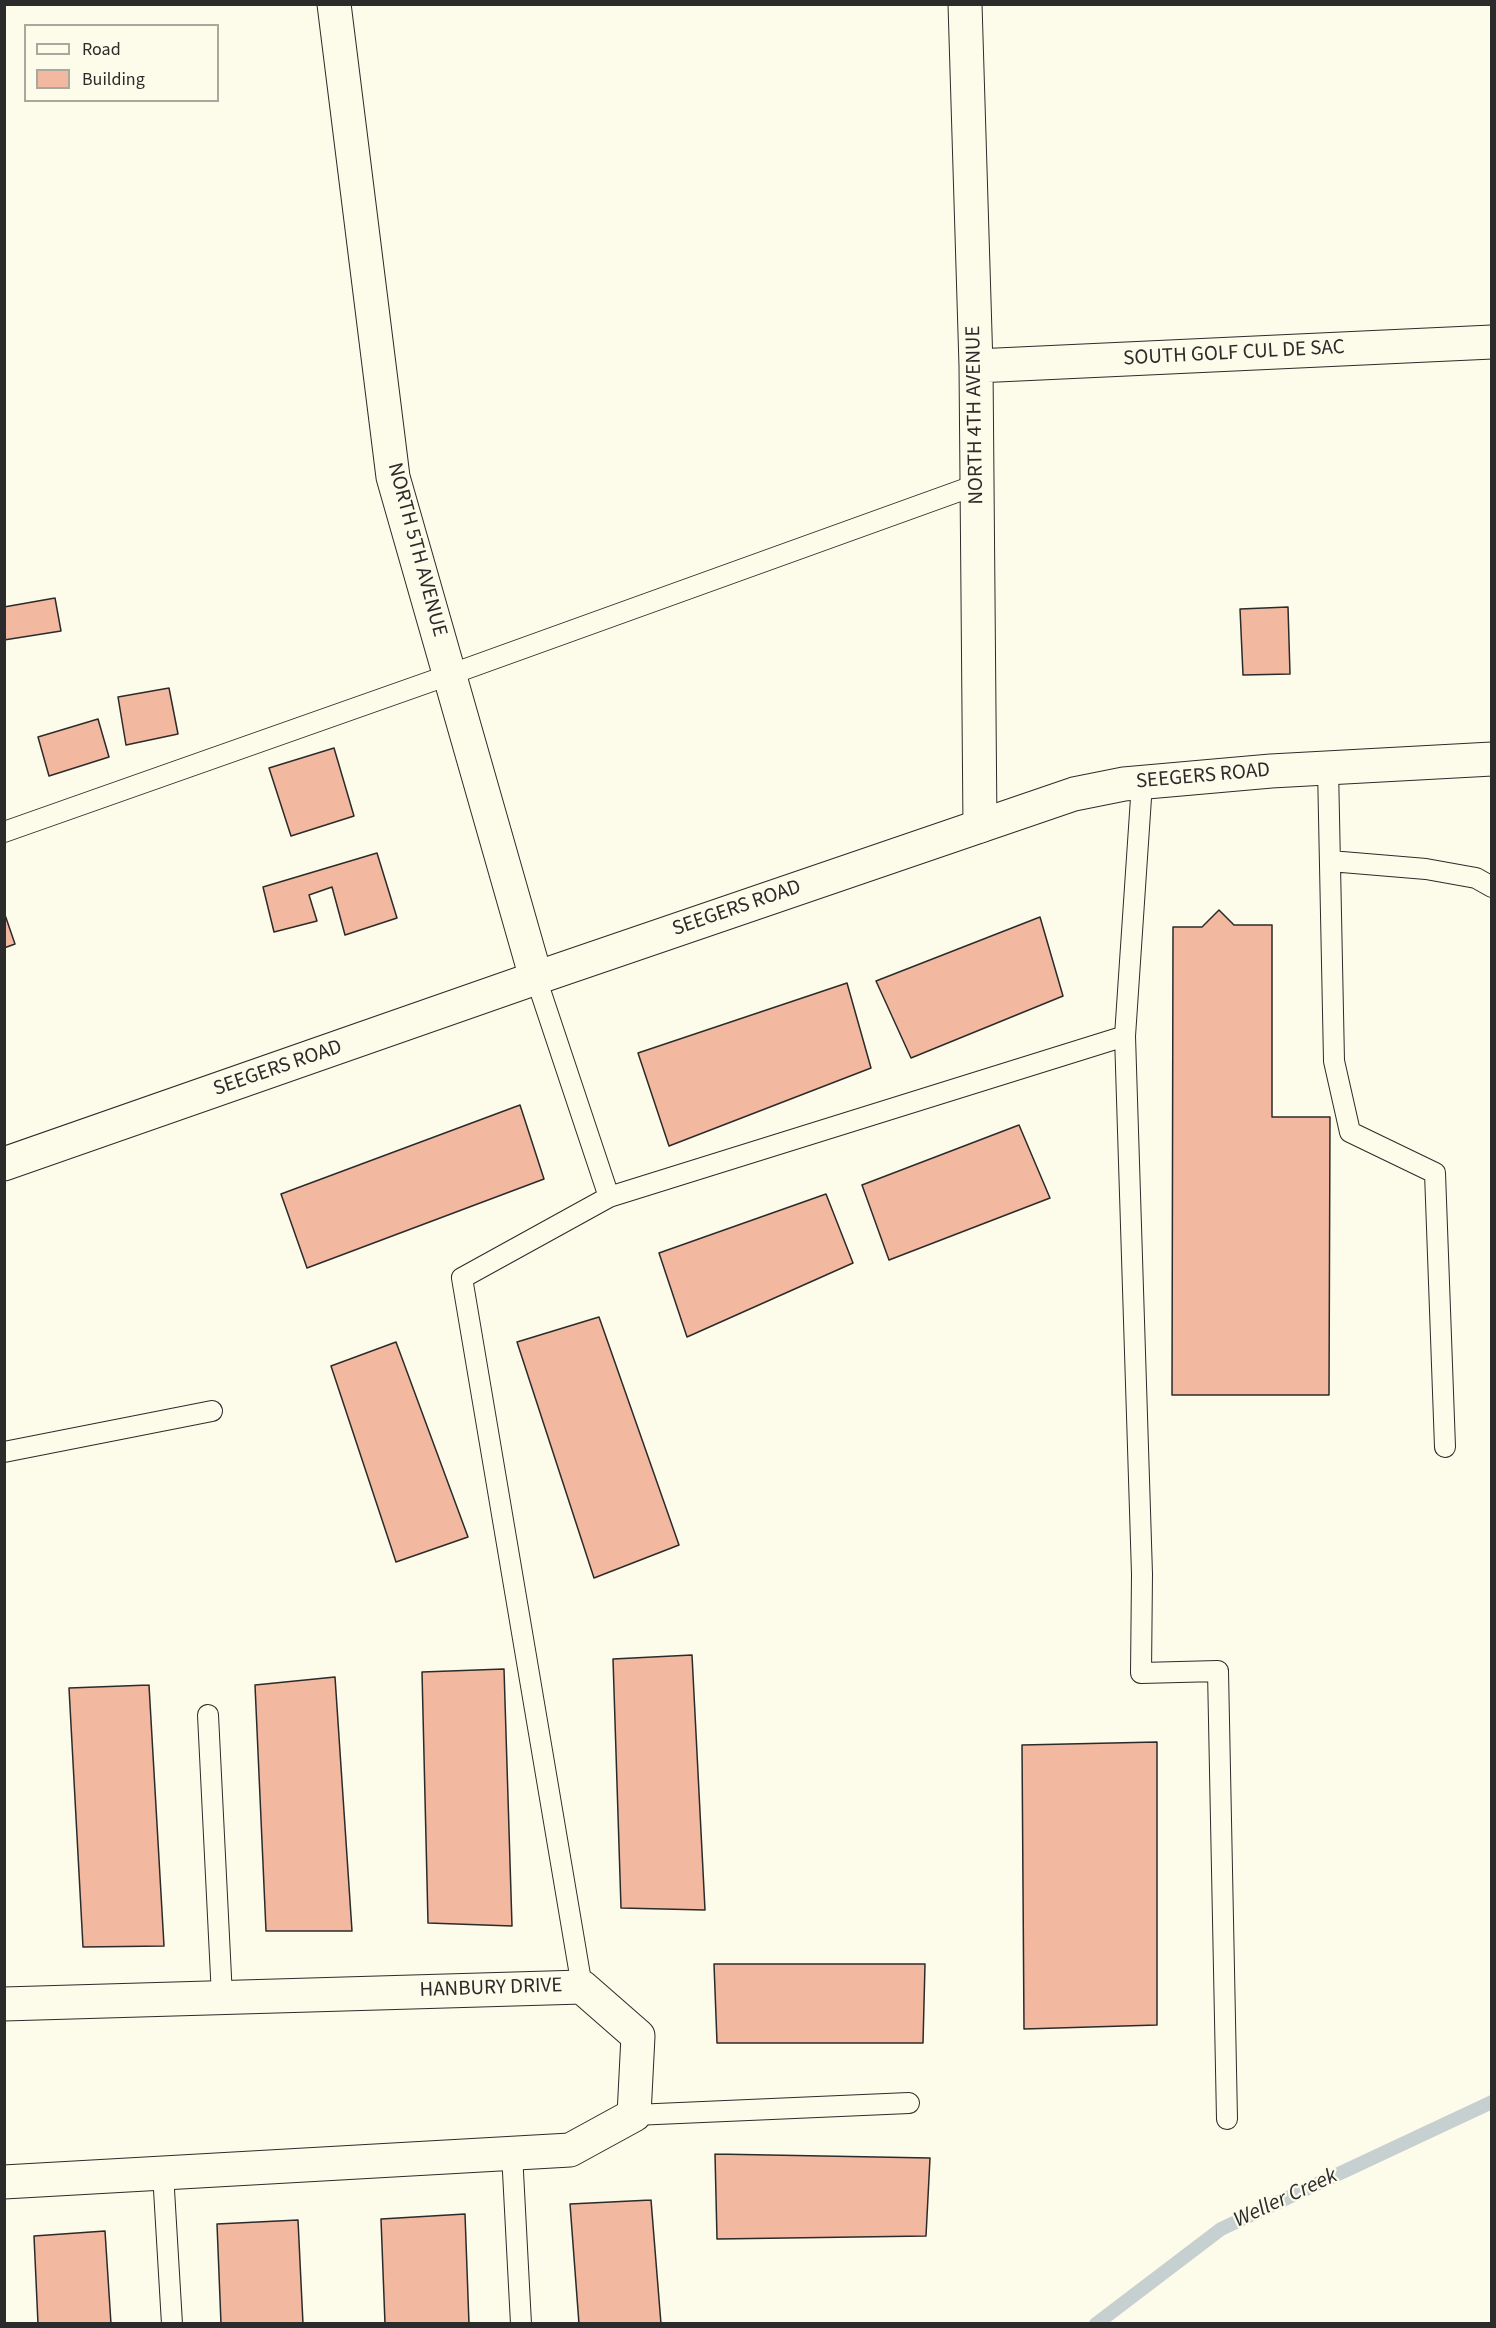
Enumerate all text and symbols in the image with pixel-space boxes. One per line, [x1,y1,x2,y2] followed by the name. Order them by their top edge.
[24,24,219,102] legend
[82,37,121,62] text: Road
[82,67,145,92] text: Building
[962,325,990,505] street label: NORTH 4TH AVENUE
[1123,336,1345,372] street label: SOUTH GOLF CUL DE SAC
[381,460,451,640] street label: NORTH 5TH AVENUE
[1135,759,1271,795] street label: SEEGERS ROAD
[669,875,805,943] street label: SEEGERS ROAD
[210,1035,346,1103] street label: SEEGERS ROAD
[419,1974,563,2004] street label: HANBURY DRIVE
[1230,2163,1342,2235] water label: Weller Creek

